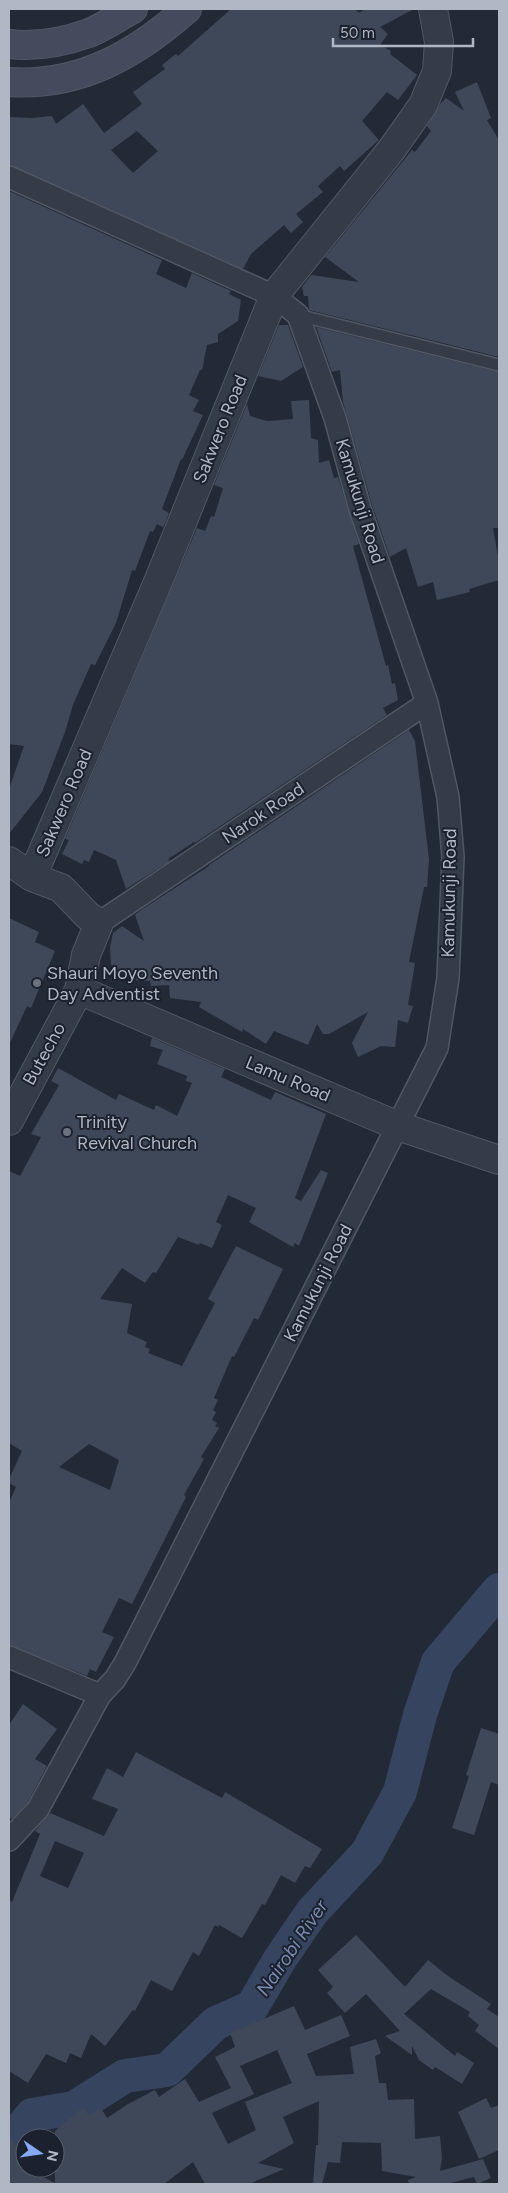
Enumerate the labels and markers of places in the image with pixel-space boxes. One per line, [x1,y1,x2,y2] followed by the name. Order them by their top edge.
[47,962,218,1005] place label: Shauri Moyo Seventh Day Adventist
[31,977,43,989] marker: Shauri Moyo Seventh Day Adventist
[77,1111,197,1154] place label: Trinity Revival Church
[61,1126,73,1138] marker: Trinity Revival Church

